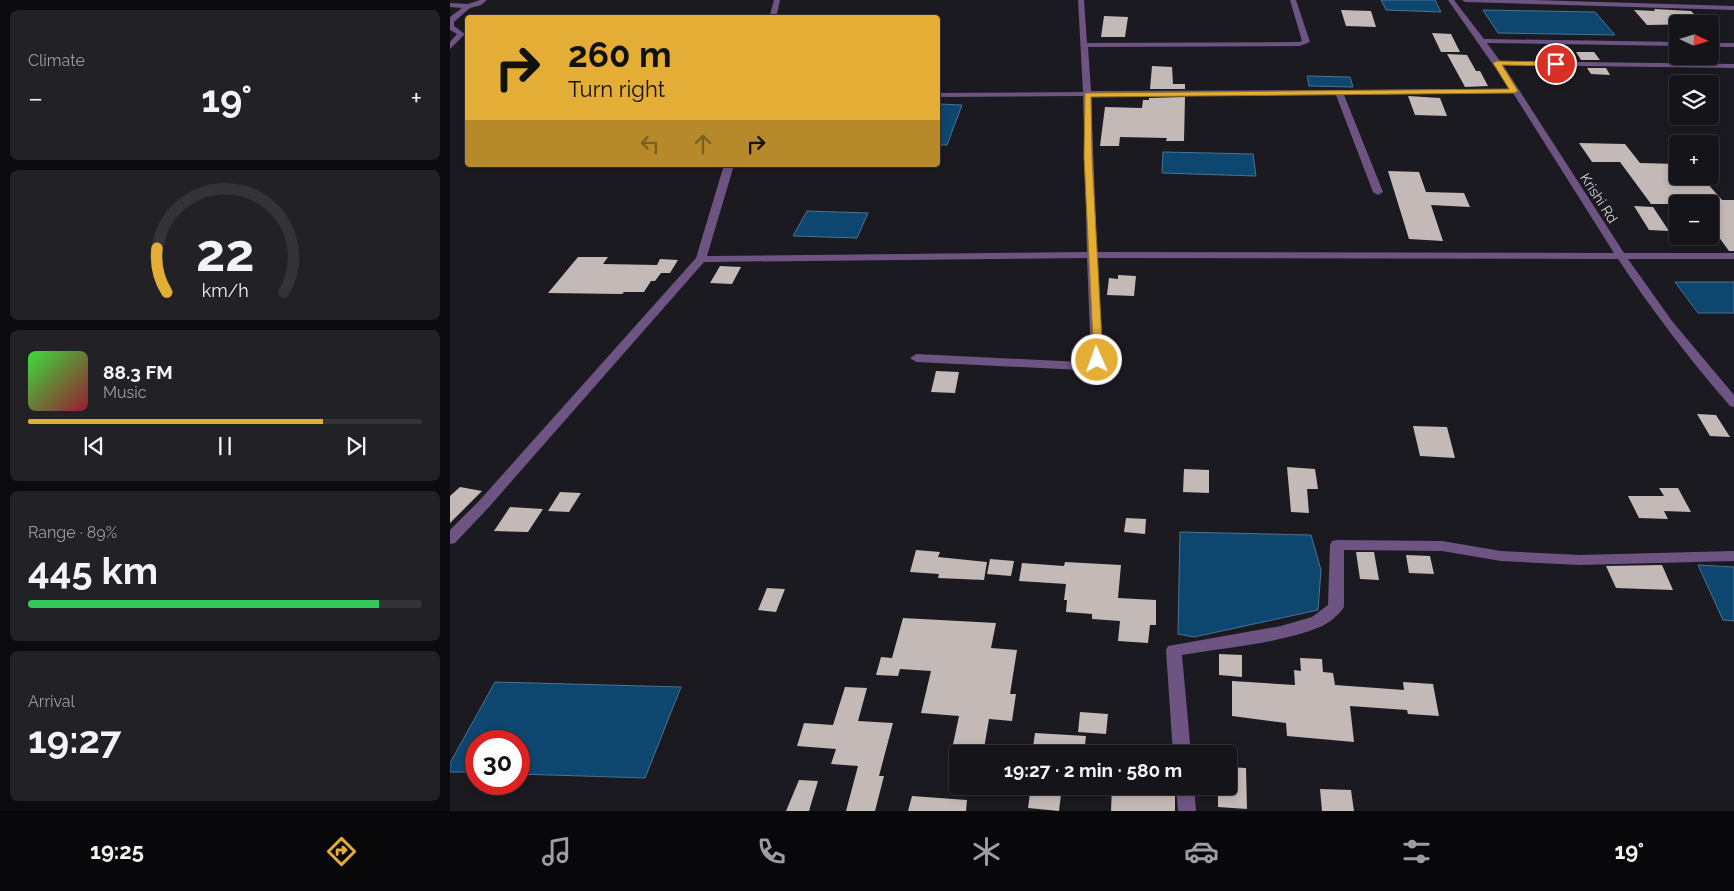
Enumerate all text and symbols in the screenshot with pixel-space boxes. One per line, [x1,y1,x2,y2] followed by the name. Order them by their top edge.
[1669,15,1719,65] north arrow
[1669,15,1719,245] map controls
[568,34,671,75] text: 260 m
[485,35,550,100] icon: right
[1535,43,1577,85] pin
[1542,50,1570,78] icon: arrive
[28,51,85,70] text: Climate
[1669,75,1719,125] button: layers
[201,76,252,121] text: 19°
[568,76,665,102] text: Turn right
[28,82,43,115] text: −
[410,82,422,115] text: +
[636,130,664,158] icon: left
[689,130,717,158] icon: ahead
[742,130,770,158] icon: right
[1669,135,1719,185] button: +
[1577,170,1621,226] street label: Krishi Rd
[1669,195,1719,245] button: −
[196,222,254,283] text: 22
[201,280,249,301] text: km/h
[1070,333,1122,385] position arrow
[103,361,173,383] text: 88.3 FM
[103,383,147,402] text: Music
[80,432,108,460] icon: previous
[211,432,239,460] icon: pause
[342,432,370,460] icon: next
[28,523,117,542] text: Range · 89%
[28,548,158,593] text: 445 km
[28,692,75,711] text: Arrival
[28,717,121,762] text: 19:27
[465,730,530,795] speed limit sign: 30
[1004,759,1182,781] text: 19:27 · 2 min · 580 m
[324,834,359,869] icon: directions
[539,834,574,869] icon: music
[754,834,789,869] icon: phone
[969,834,1004,869] icon: climate
[1184,834,1219,869] icon: car
[1399,834,1434,869] icon: filters
[90,838,144,864] text: 19:25
[1614,838,1644,864] text: 19°

